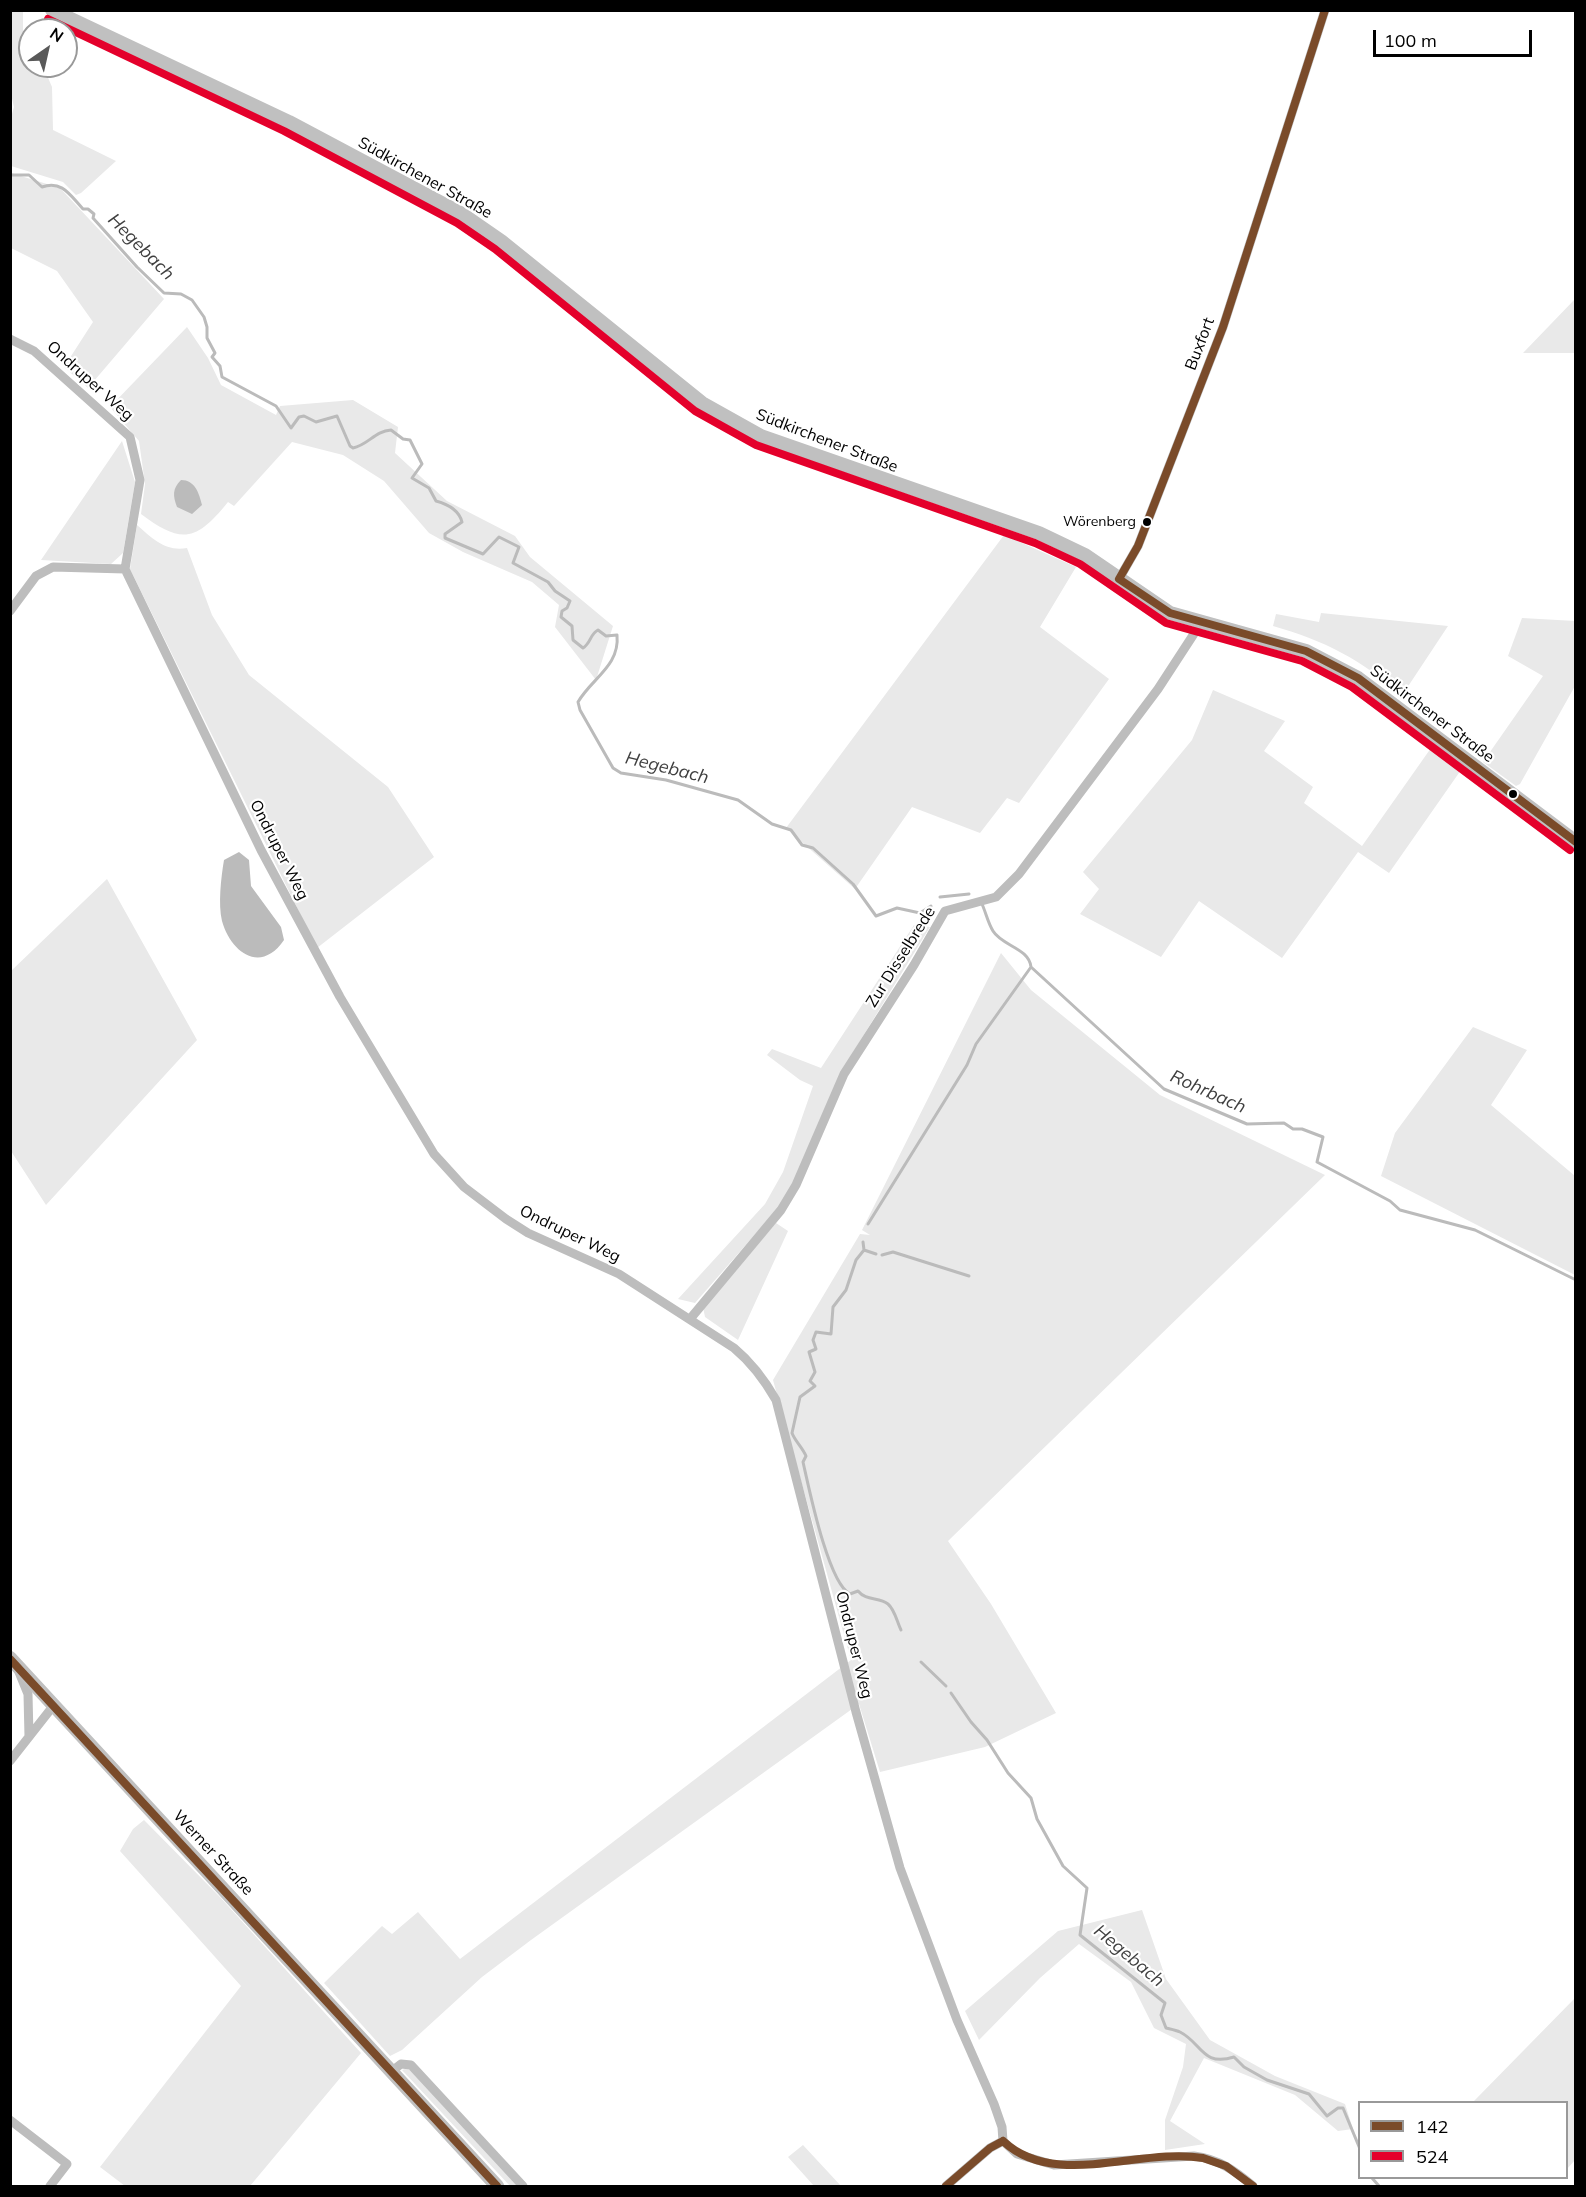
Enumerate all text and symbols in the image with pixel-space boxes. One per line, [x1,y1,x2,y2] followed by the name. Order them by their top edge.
[18,18,78,78] north arrow
[1376,18,1535,56] scale bar
[46,23,68,46] text: N
[1384,29,1437,52] text: 100 m
[355,133,495,223] street label: Südkirchener Straße
[103,209,179,285] water label: Hegebach
[1181,315,1219,373] street label: Buxfort
[43,337,137,425] street label: Ondruper Weg
[753,405,901,477] street label: Südkirchener Straße
[1063,514,1136,530] place label: Wörenberg
[1141,516,1153,528] marker: Wörenberg
[1366,661,1498,767] street label: Südkirchener Straße
[623,747,711,789] water label: Hegebach
[1507,788,1519,800] unlabelled marker
[246,797,312,903] street label: Ondruper Weg
[862,903,940,1011] street label: Zur Disselbrede
[1167,1066,1249,1118] water label: Rohrbach
[516,1201,624,1267] street label: Ondruper Weg
[831,1589,877,1701] street label: Ondruper Weg
[169,1807,257,1899] street label: Werner Straße
[1089,1920,1169,1992] water label: Hegebach
[1358,2101,1568,2179] legend
[1416,2115,1448,2138] text: 142
[1416,2145,1448,2168] text: 524

